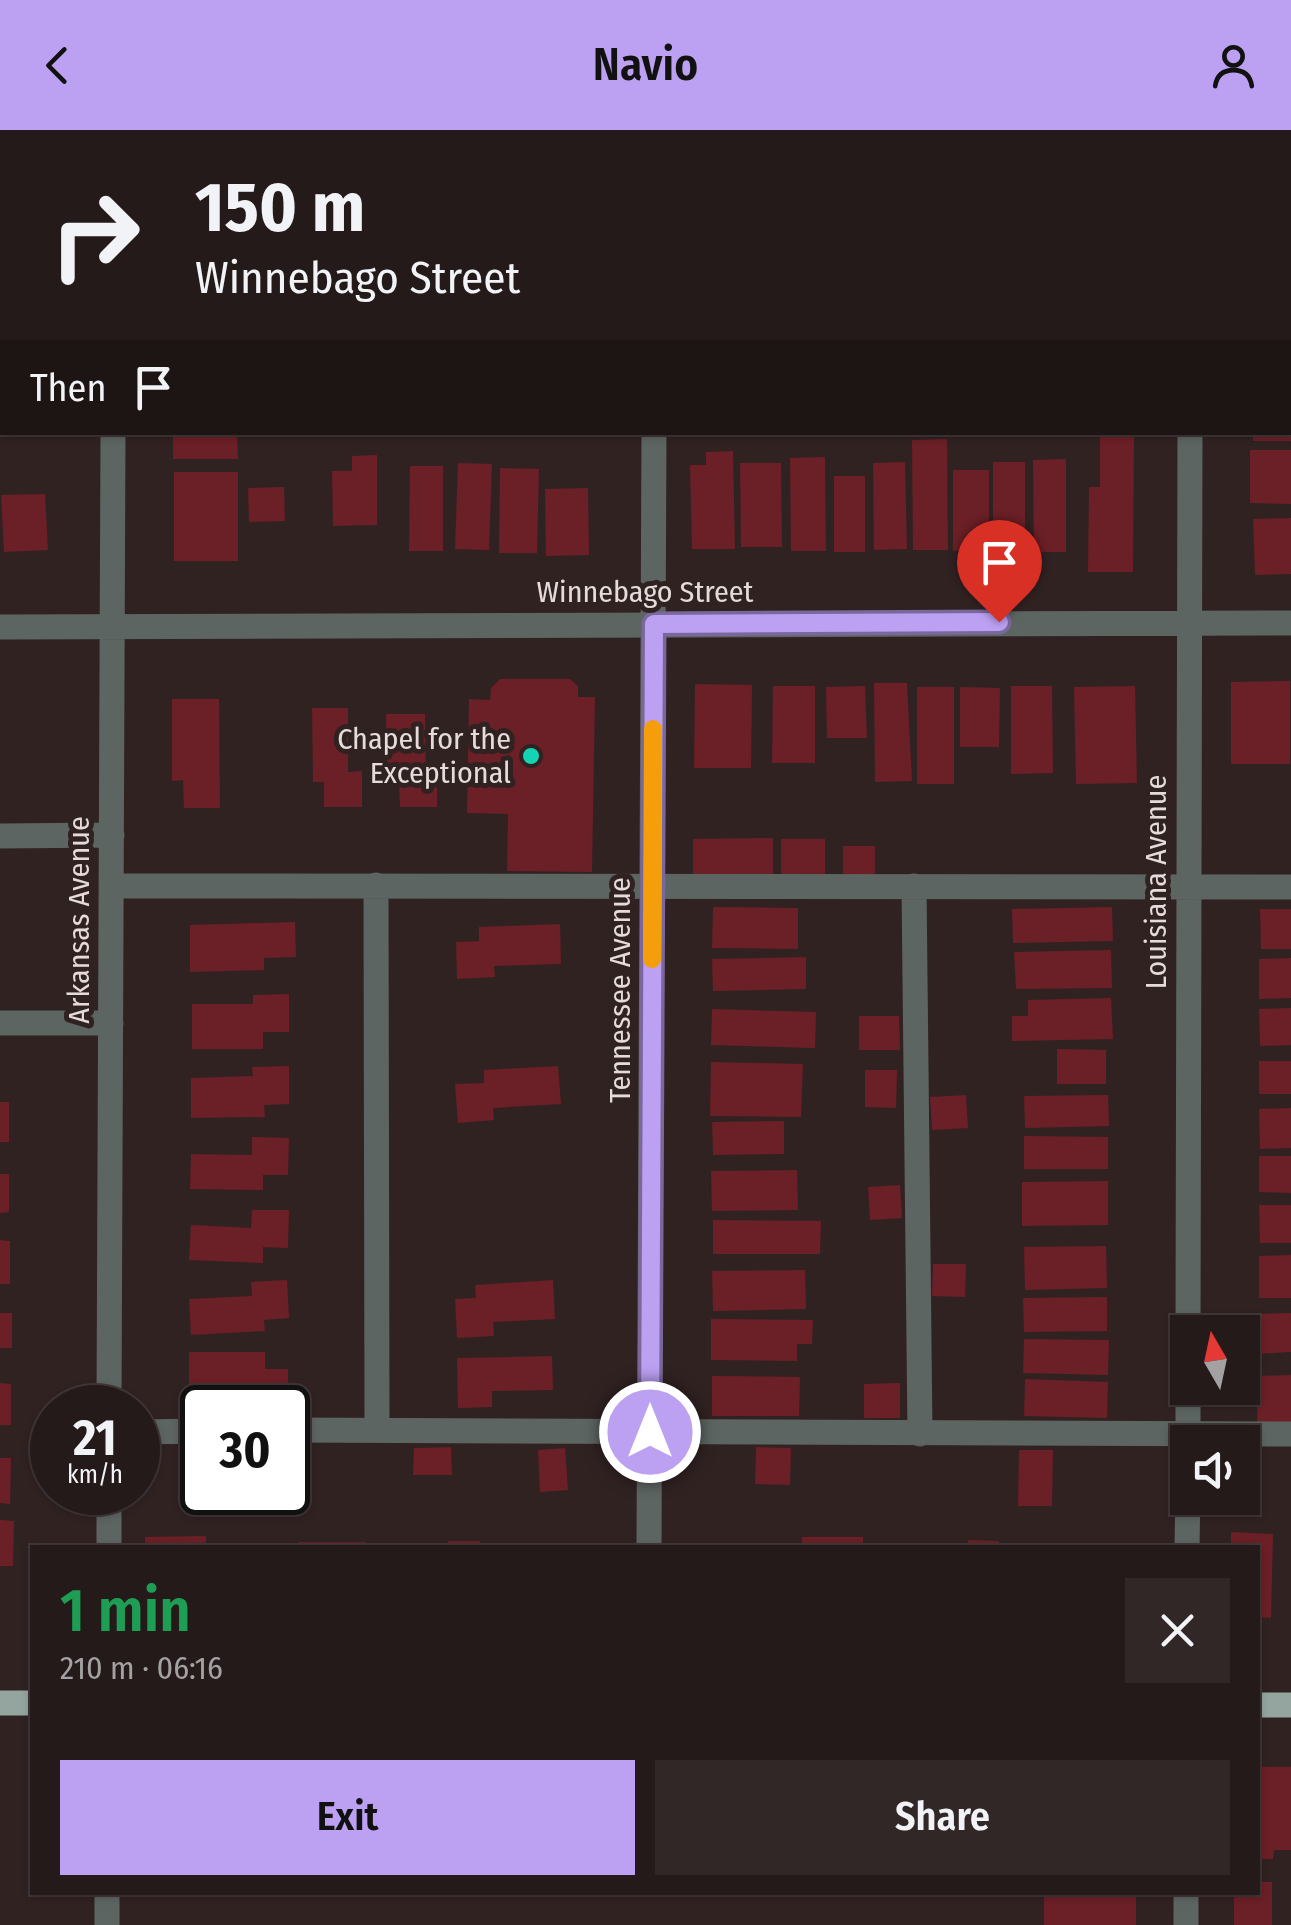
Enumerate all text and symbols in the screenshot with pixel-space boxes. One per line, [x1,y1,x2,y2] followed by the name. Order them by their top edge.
[30,38,85,93] icon: back
[593,38,698,92] text: Navio
[1206,38,1261,93] icon: person
[195,166,365,250] text: 150 m
[30,170,160,300] icon: right
[195,251,520,305] text: Winnebago Street
[126,360,181,415] icon: arrive
[30,365,106,411] text: Then
[957,520,1042,623] pin
[972,535,1027,590] icon: arrive
[537,574,754,610] street label: Winnebago Street
[337,721,511,791] place label: Chapel for the Exceptional
[520,745,542,767] marker: Chapel for the Exceptional
[1138,775,1174,989] street label: Louisiana Avenue
[61,816,97,1024] street label: Arkansas Avenue
[602,877,638,1103] street label: Tennessee Avenue
[1170,1315,1260,1405] north arrow
[1170,1315,1260,1515] map controls
[598,1380,702,1484] position arrow
[180,1385,310,1515] speed limit sign: 30
[73,1408,117,1468] text: 21
[1170,1425,1260,1515] button: sound
[67,1460,123,1490] text: km/h
[60,1575,191,1647] text: 1 min
[1125,1578,1230,1683] button: close
[60,1649,223,1687] text: 210 m · 06:16
[60,1760,635,1875] button: Exit
[655,1760,1230,1875] button: Share

